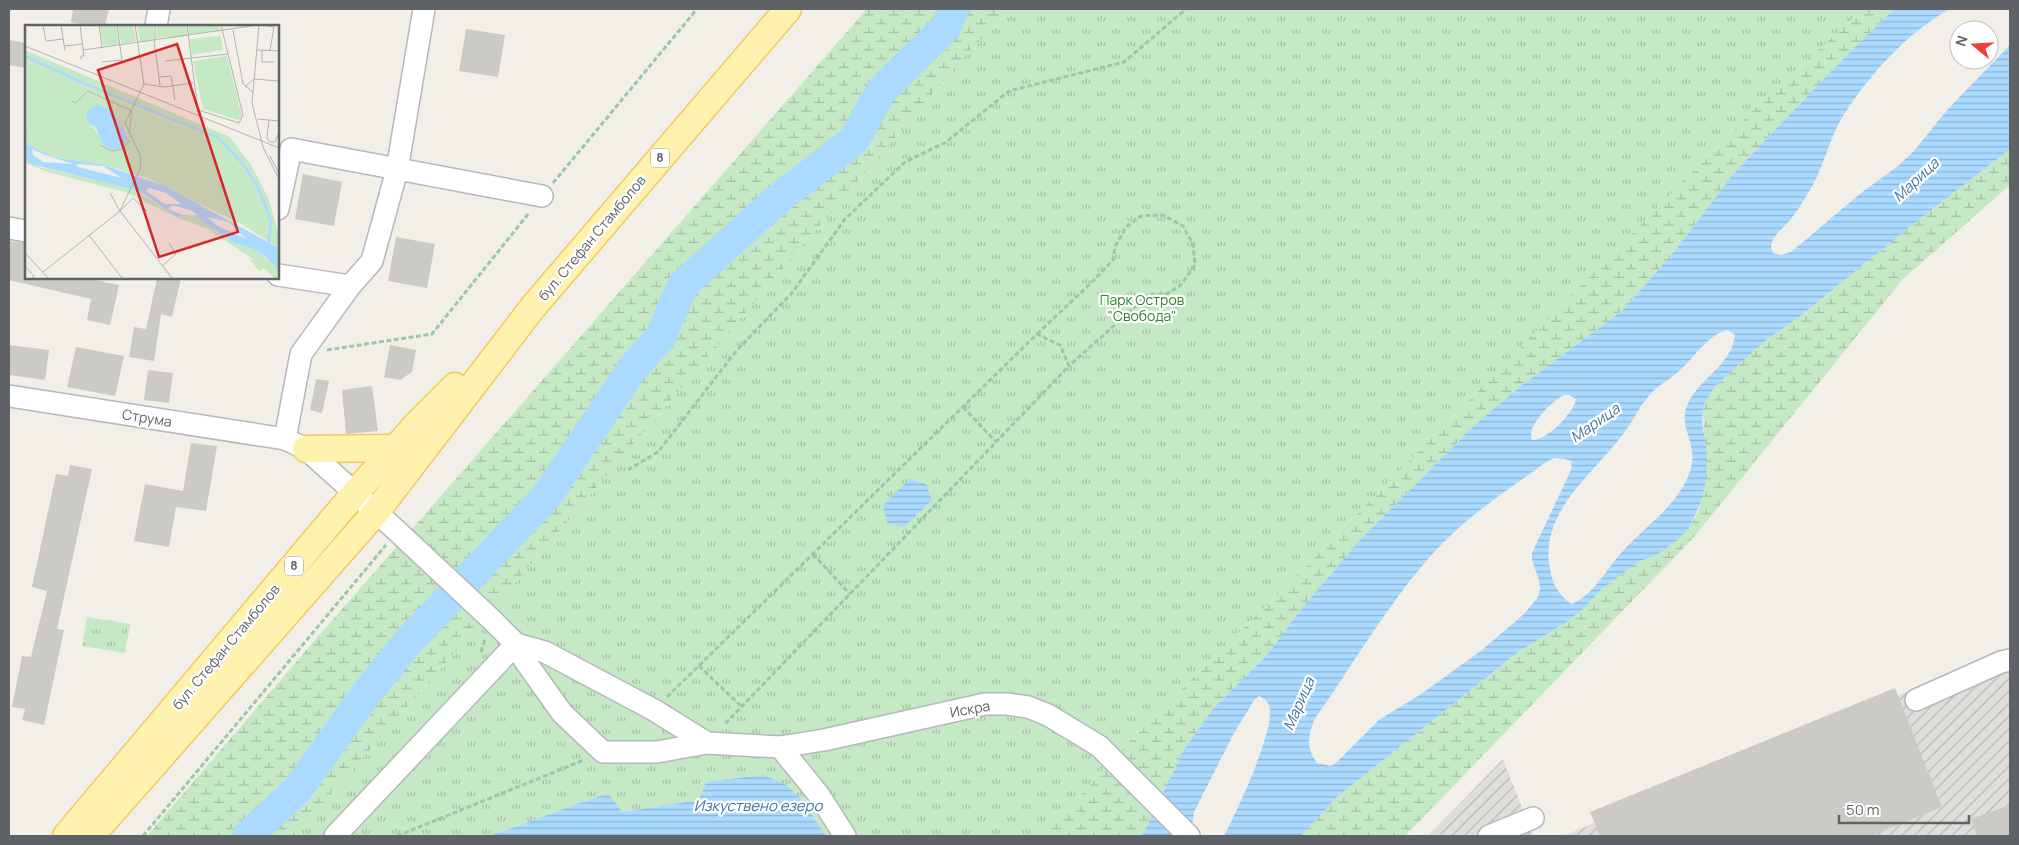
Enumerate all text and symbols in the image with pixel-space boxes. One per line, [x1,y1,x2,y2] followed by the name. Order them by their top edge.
[1949,20,1999,70] north arrow
[25,25,279,279] inset map
[1951,33,1972,49] text: N
[651,148,669,168] road number: 8
[1888,152,1944,206] water label: Марица
[533,171,650,304] street label: бул. Стефан Стамболов
[1100,290,1185,325] park label: Парк Остров "Свобода"
[1566,398,1624,447] water label: Марица
[121,404,173,431] street label: Струма
[285,556,303,576] road number: 8
[167,580,284,713] street label: бул. Стефан Стамболов
[1278,673,1320,734] water label: Марица
[948,696,991,721] street label: Искра
[1839,792,1969,824] scale bar
[694,795,823,816] water label: Изкуствено езеро
[1846,799,1880,820] text: 50 m

